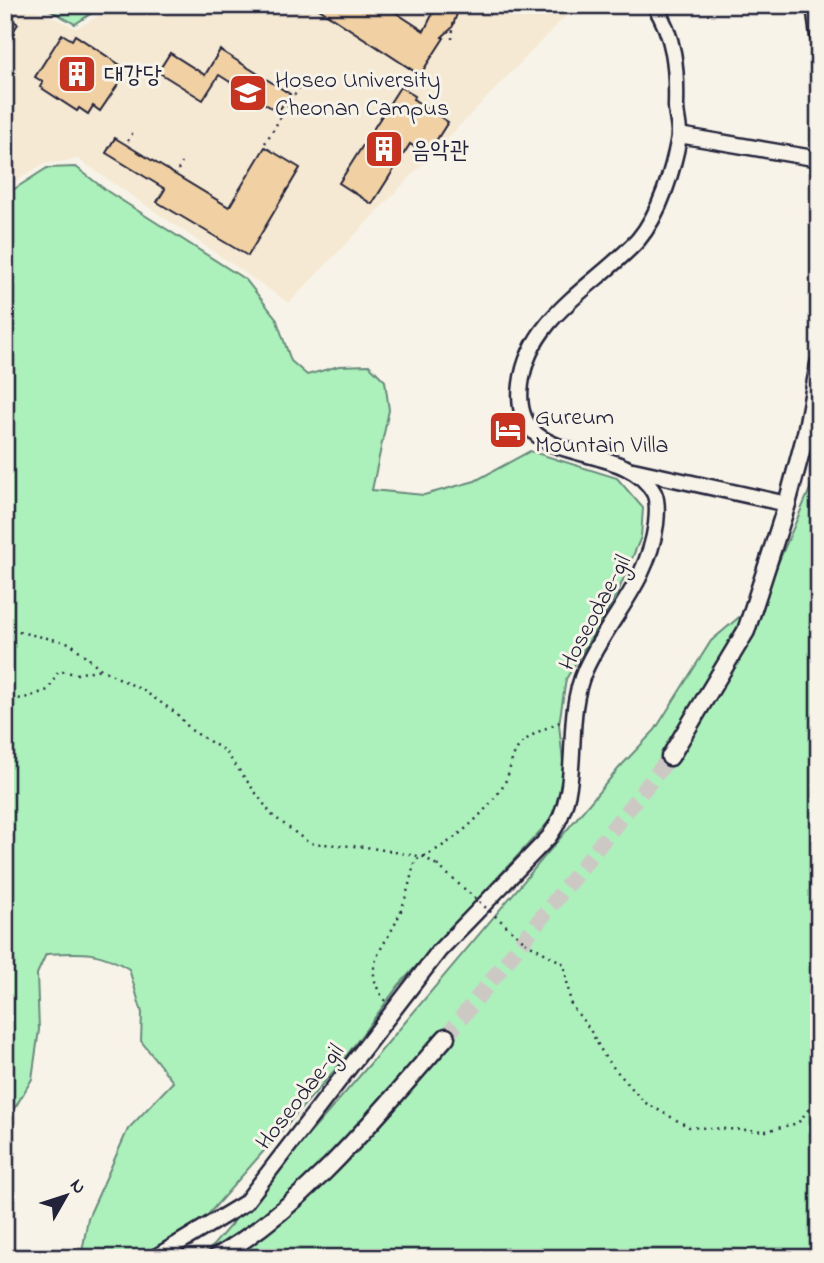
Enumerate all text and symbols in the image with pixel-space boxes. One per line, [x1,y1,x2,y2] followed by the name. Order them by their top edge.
[56,53,98,95] building icon: 대강당
[104,59,162,94] place label: 대강당
[275,64,449,127] place label: Hoseo University Cheonan Campus
[227,72,269,114] school or university icon: Hoseo University Cheonan Campus
[363,128,405,170] building icon: 음악관
[411,134,469,169] place label: 음악관
[535,401,669,464] place label: Gureum Mountain Villa
[487,409,529,451] hotel icon: Gureum Mountain Villa
[551,549,642,678] street label: Hoseodae-gil
[248,1037,354,1158] street label: Hoseodae-gil
[32,1162,102,1232] north arrow
[63,1173,92,1200] text: N

